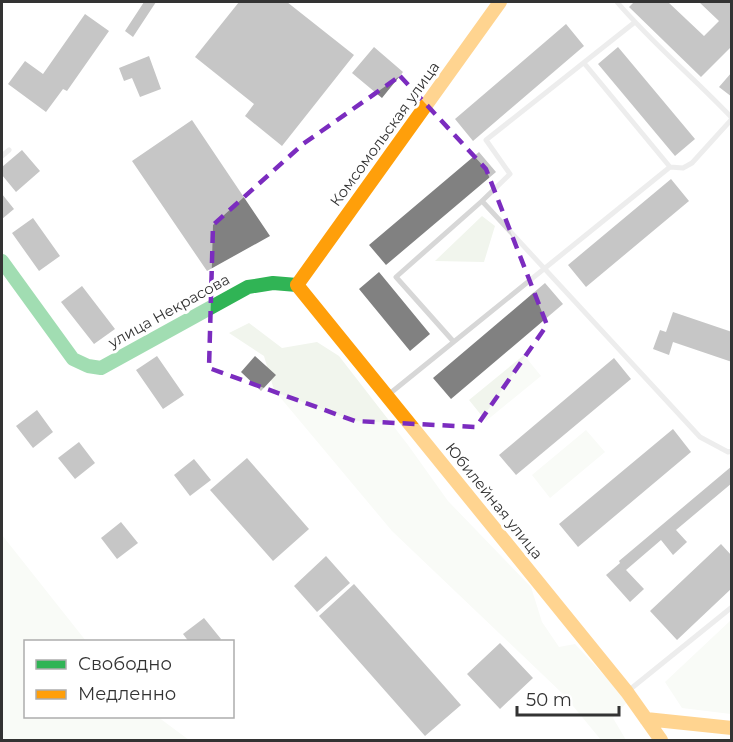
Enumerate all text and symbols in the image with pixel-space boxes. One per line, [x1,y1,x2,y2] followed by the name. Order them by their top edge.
[326,58,443,210] street label: Комсомольская улица
[104,269,233,352] street label: улица Некрасова
[442,439,547,563] street label: Юбилейная улица
[24,640,234,718] legend
[78,653,172,675] text: Свободно
[517,679,619,717] scale bar
[78,683,176,705] text: Медленно
[526,689,572,711] text: 50 m

